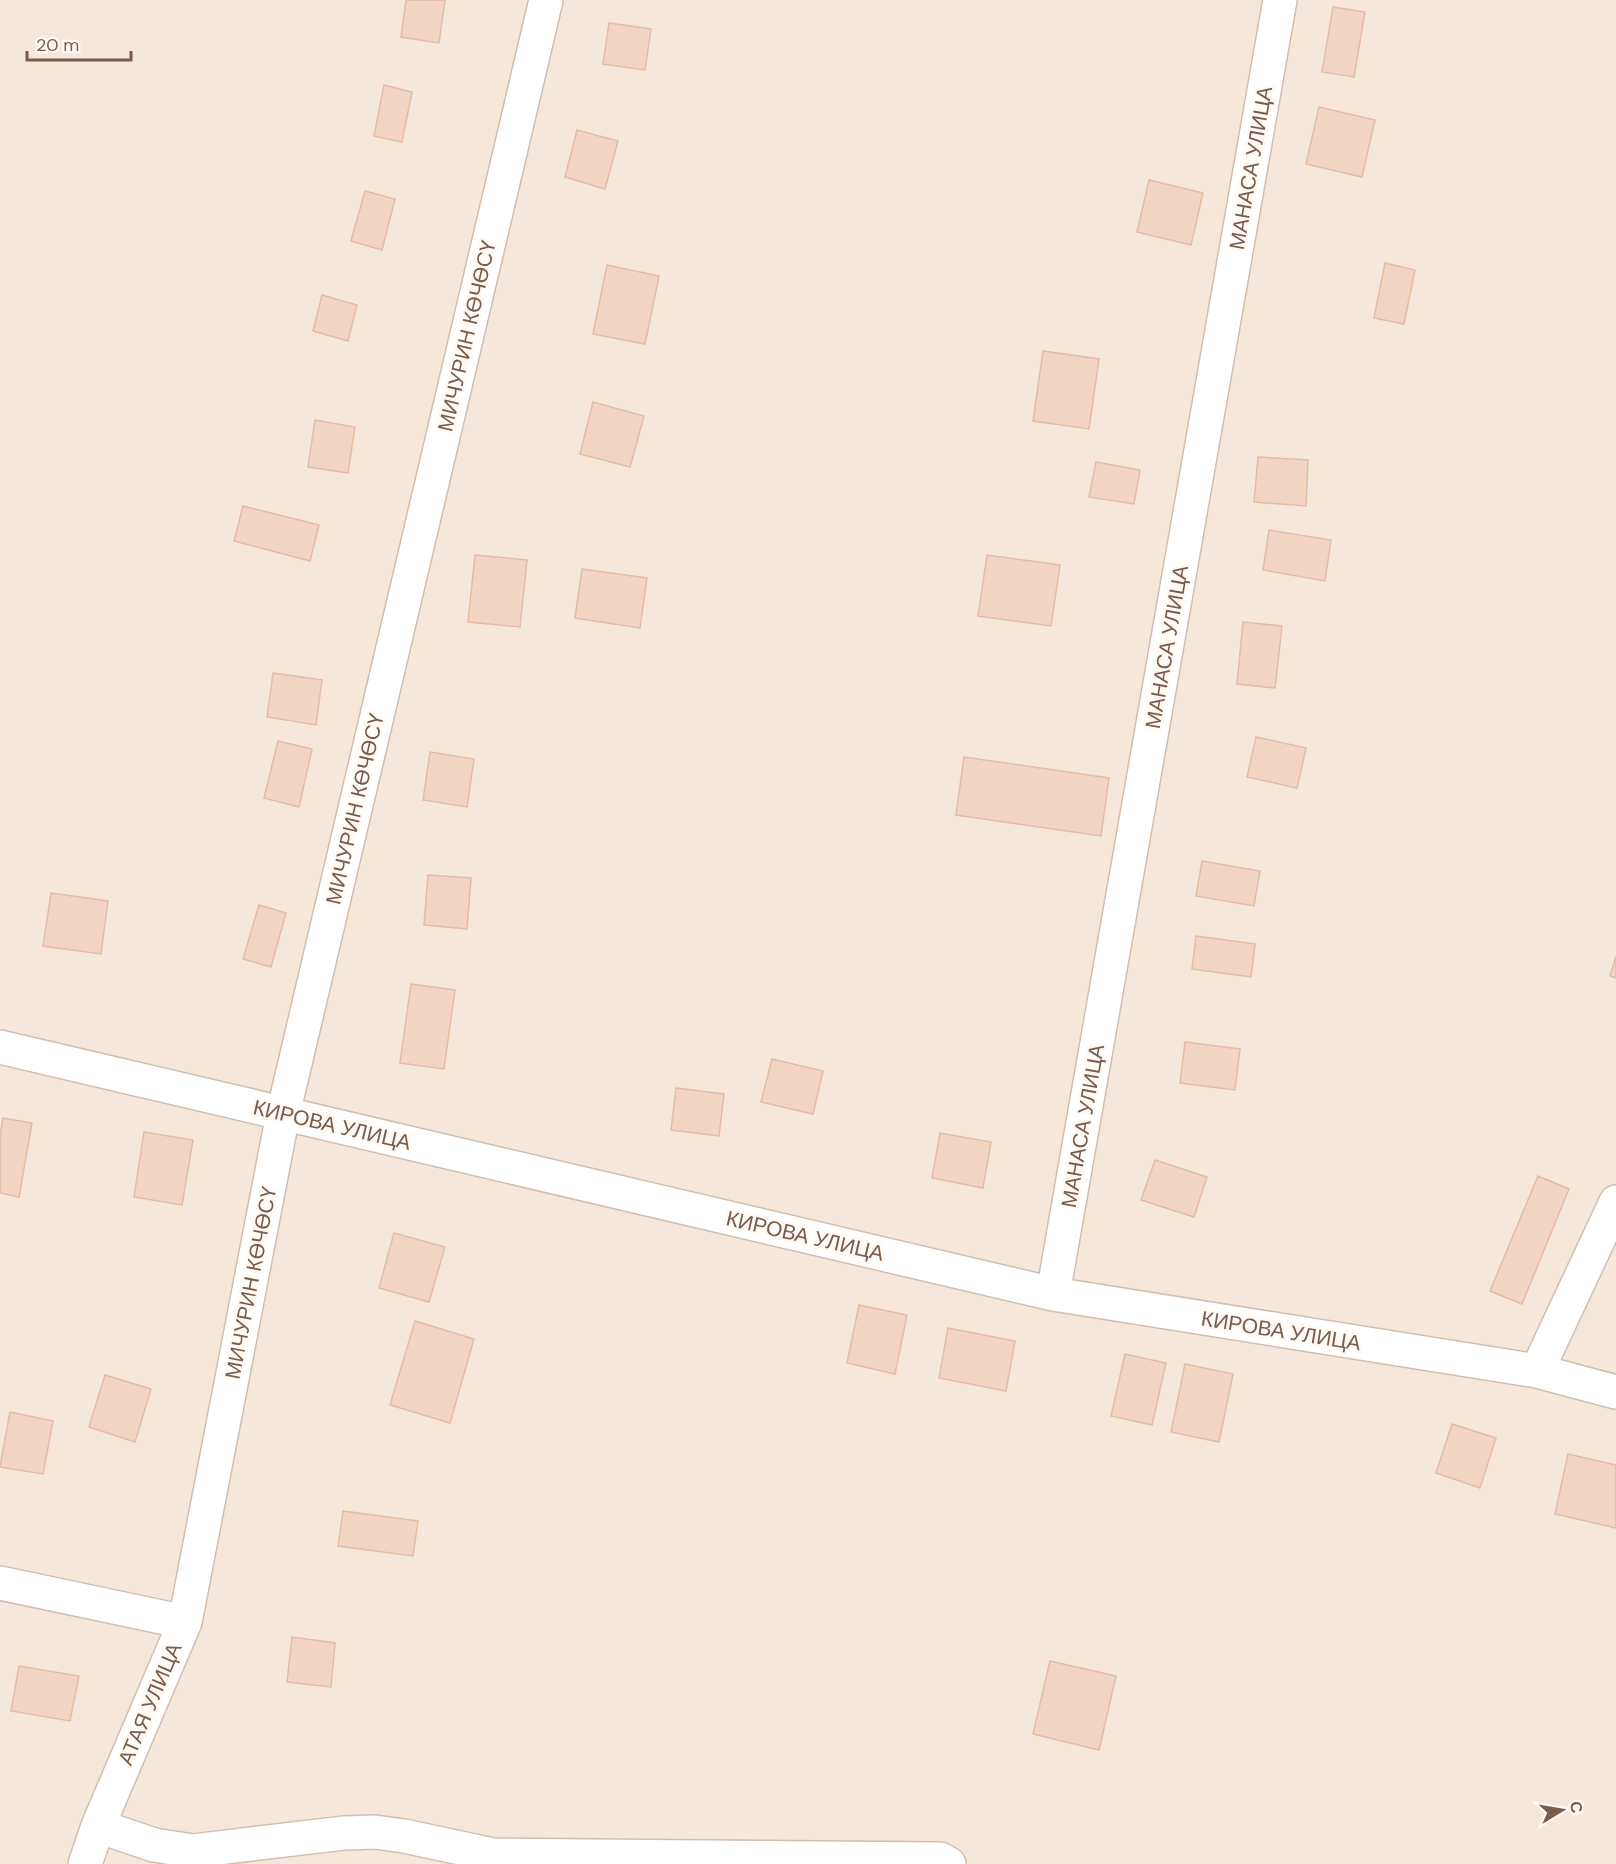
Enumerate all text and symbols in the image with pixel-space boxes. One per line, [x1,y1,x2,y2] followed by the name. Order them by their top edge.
[27,24,130,62] scale bar
[36,33,79,57] text: 20 m
[1223,84,1279,252] street label: МАНАСА УЛИЦА
[431,237,503,434] street label: МИЧУРИН КӨЧӨСҮ
[1139,563,1195,731] street label: МАНАСА УЛИЦА
[319,710,391,907] street label: МИЧУРИН КӨЧӨСҮ
[1055,1042,1111,1210] street label: МАНАСА УЛИЦА
[250,1093,414,1157] street label: КИРОВА УЛИЦА
[219,1184,283,1382] street label: МИЧУРИН КӨЧӨСҮ
[723,1204,887,1268] street label: КИРОВА УЛИЦА
[1199,1305,1363,1357] street label: КИРОВА УЛИЦА
[112,1639,188,1769] street label: АТАЯ УЛИЦА
[1532,1780,1592,1840] north arrow
[1565,1800,1588,1815] text: С

